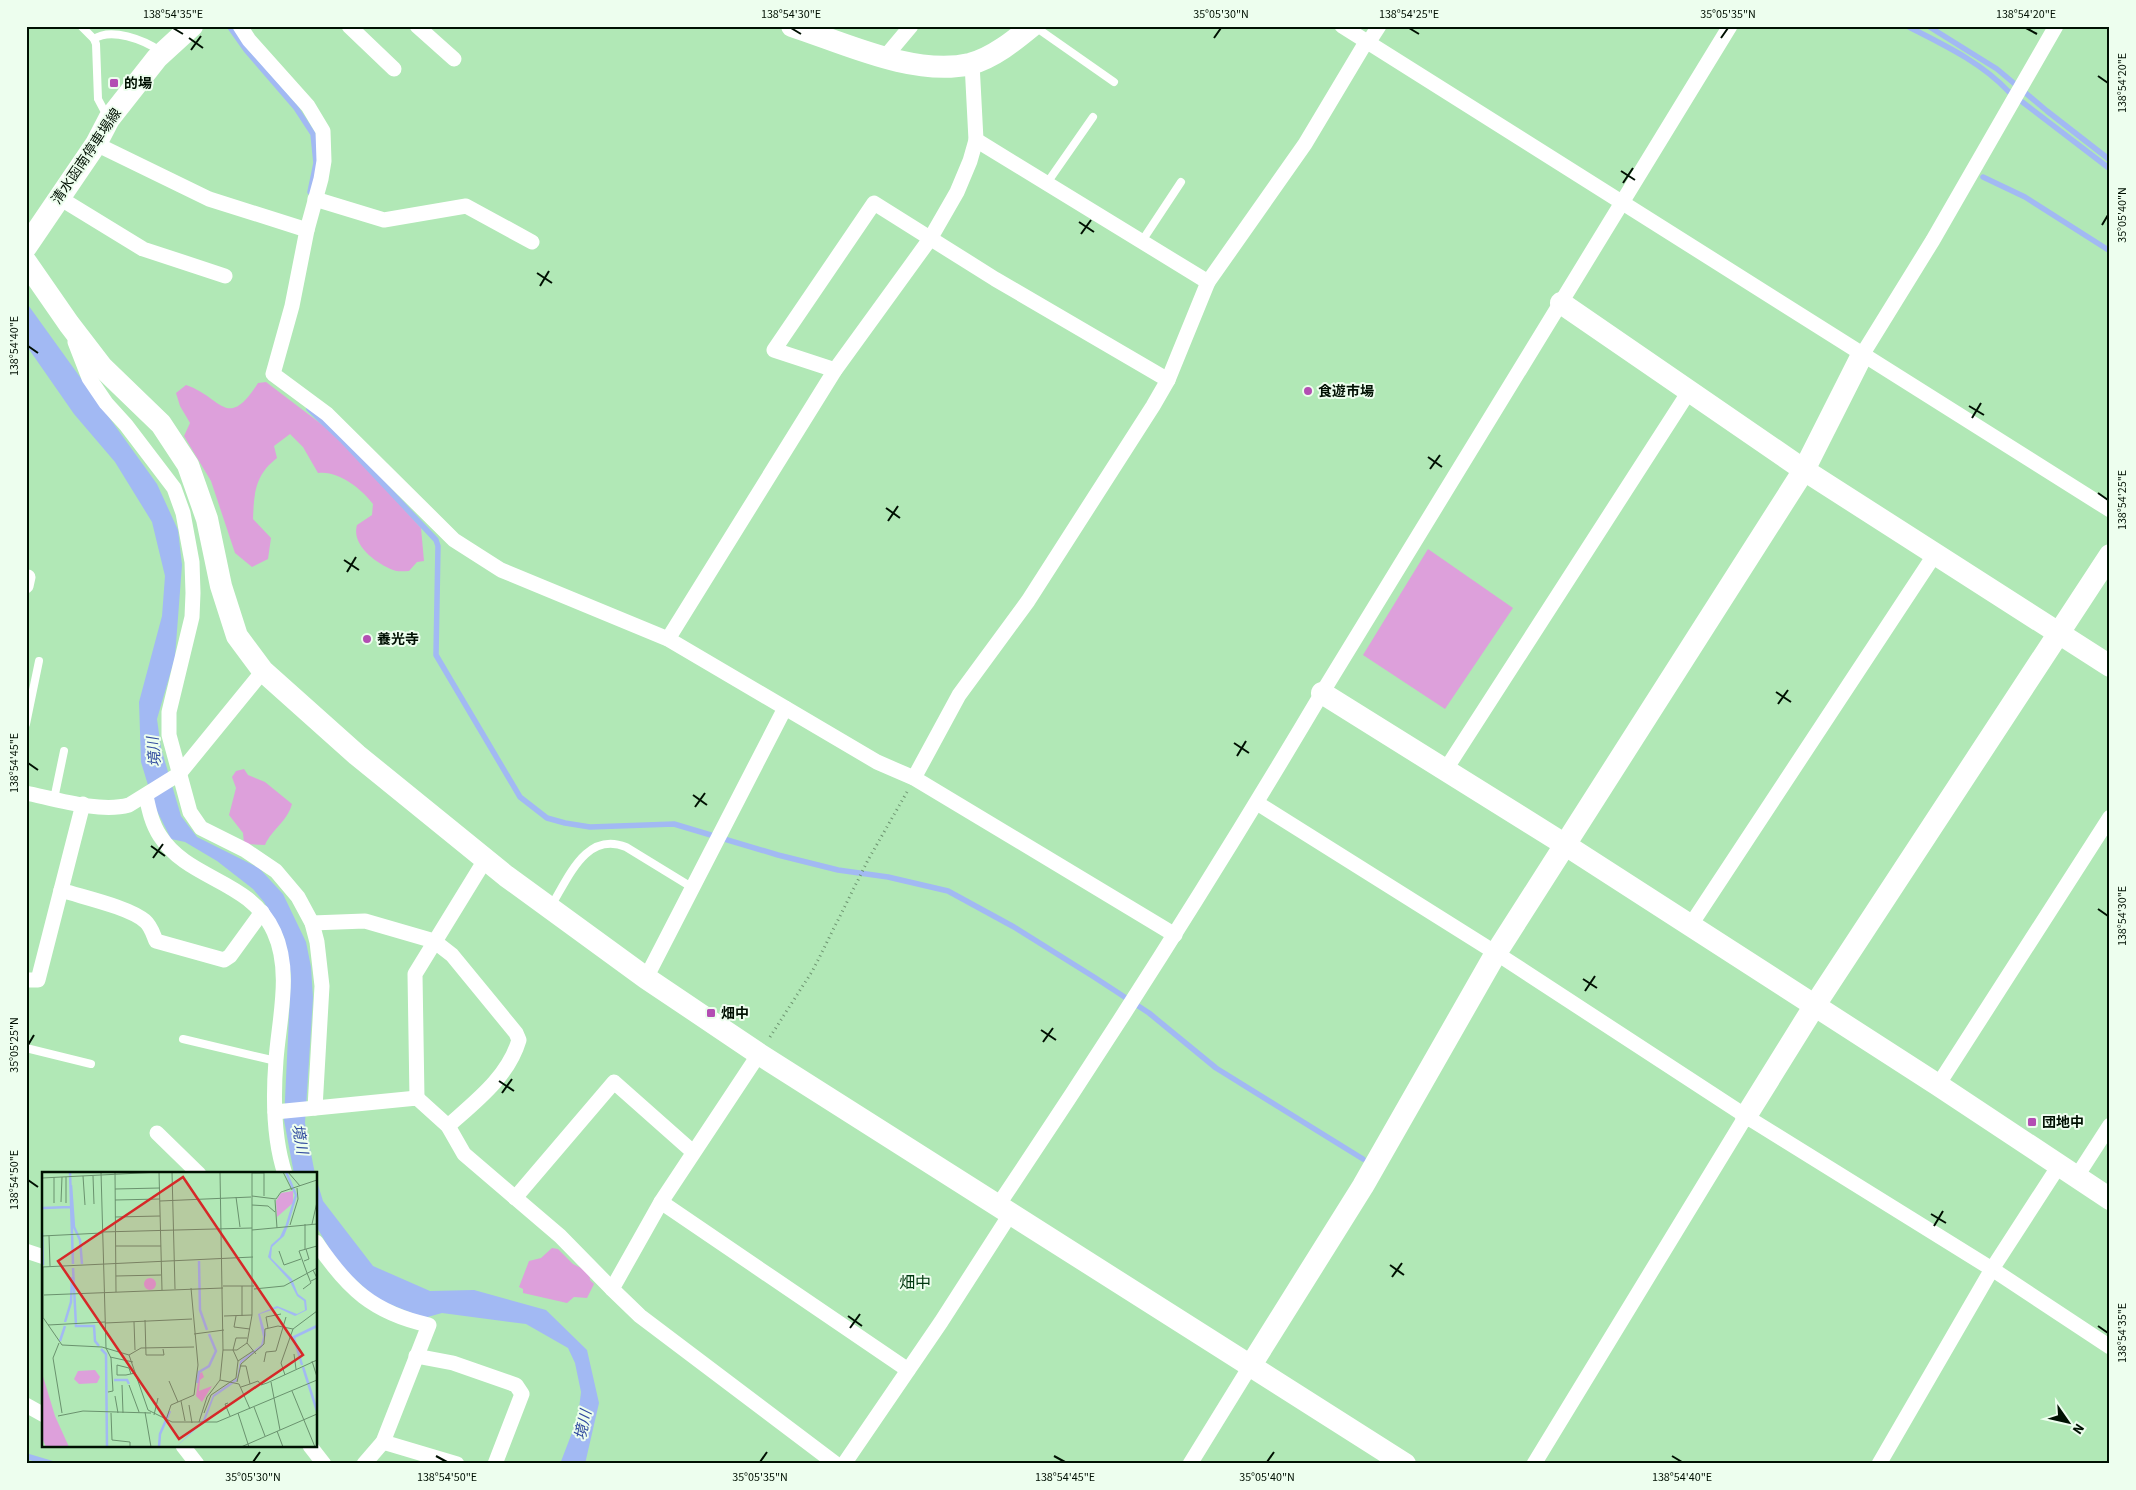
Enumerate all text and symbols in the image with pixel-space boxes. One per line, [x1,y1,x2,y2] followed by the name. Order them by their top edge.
[143,6,203,23] text: 138°54'35"E
[761,6,821,23] text: 138°54'30"E
[1193,6,1249,23] text: 35°05'30"N
[1379,6,1439,23] text: 138°54'25"E
[1700,6,1756,23] text: 35°05'35"N
[1996,6,2056,23] text: 138°54'20"E
[2114,53,2131,113] text: 138°54'20"E
[124,74,152,94] place label: 的場
[108,77,120,89] marker: 的場
[47,105,126,209] street label: 清水函南停車場線
[2114,187,2131,243] text: 35°05'40"N
[6,316,23,376] text: 138°54'40"E
[1318,382,1374,402] place label: 食遊市場
[1302,385,1314,397] marker: 食遊市場
[2114,470,2131,530] text: 138°54'25"E
[377,630,419,650] place label: 養光寺
[361,633,373,645] marker: 養光寺
[6,733,23,793] text: 138°54'45"E
[143,734,166,768] water label: 境川
[2114,886,2131,946] text: 138°54'30"E
[721,1004,749,1024] place label: 畑中
[705,1007,717,1019] marker: 畑中
[6,1017,23,1073] text: 35°05'25"N
[2042,1113,2084,1133] place label: 団地中
[2026,1116,2038,1128] marker: 団地中
[287,1122,313,1158] water label: 境川
[6,1150,23,1210] text: 138°54'50"E
[42,1172,318,1448] inset map
[899,1272,931,1294] district label: 畑中
[2114,1303,2131,1363] text: 138°54'35"E
[2044,1398,2094,1448] north arrow
[570,1406,597,1442] water label: 境川
[2067,1419,2089,1438] text: N
[225,1469,281,1486] text: 35°05'30"N
[417,1469,477,1486] text: 138°54'50"E
[732,1469,788,1486] text: 35°05'35"N
[1035,1469,1095,1486] text: 138°54'45"E
[1239,1469,1295,1486] text: 35°05'40"N
[1652,1469,1712,1486] text: 138°54'40"E

